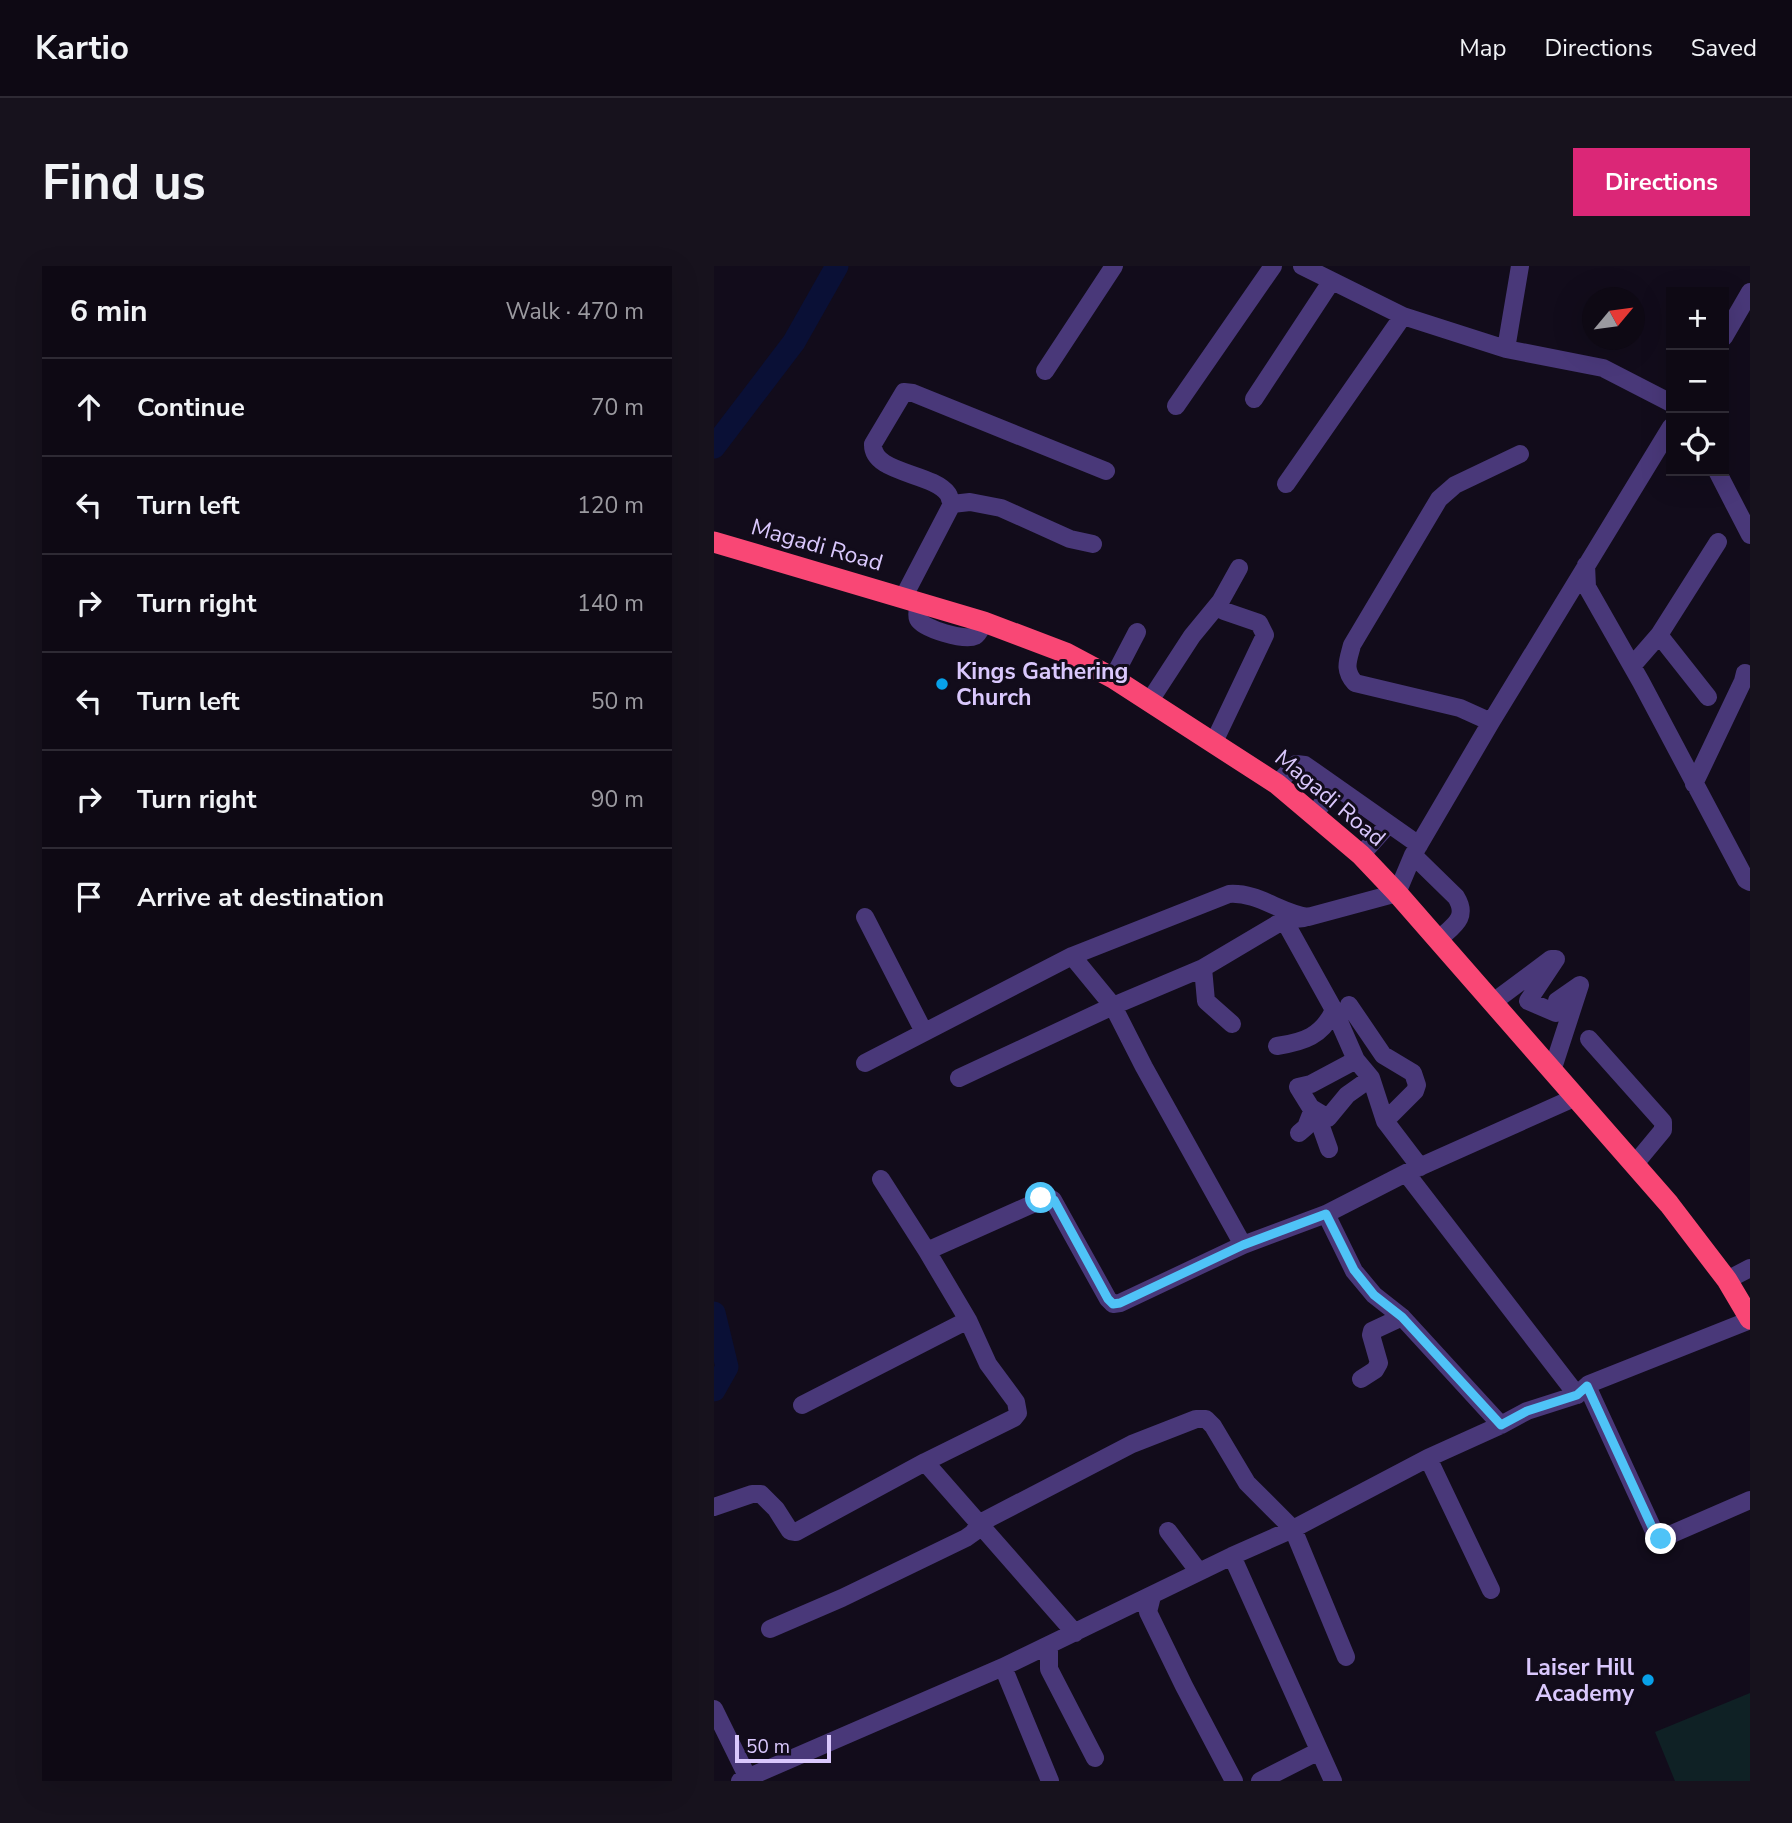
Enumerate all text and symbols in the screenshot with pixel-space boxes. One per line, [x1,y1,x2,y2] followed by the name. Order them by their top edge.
[35,26,129,71] text: Kartio
[1459,32,1506,64] text: Map
[1544,32,1653,64] text: Directions
[1691,32,1757,64] text: Saved
[1573,148,1750,216] button: Directions
[42,149,206,216] text: Find us
[1582,287,1645,350] north arrow
[1666,287,1729,476] map controls
[1666,287,1729,350] button: +
[70,291,148,332] text: 6 min
[505,296,644,327] text: Walk · 470 m
[1666,350,1729,413] button: −
[70,388,108,426] icon: ahead
[137,390,245,425] text: Continue
[591,392,644,423] text: 70 m
[1666,413,1729,476] button: locate
[70,486,108,524] icon: left
[137,488,240,523] text: Turn left
[577,490,644,521] text: 120 m
[748,511,886,579] street label: Magadi Road
[70,584,108,622] icon: right
[137,586,256,621] text: Turn right
[577,588,644,619] text: 140 m
[956,656,1128,713] place label: Kings Gathering Church
[934,676,950,692] marker: Kings Gathering Church
[70,682,108,720] icon: left
[137,684,240,719] text: Turn left
[591,686,644,717] text: 50 m
[1268,743,1392,853] street label: Magadi Road
[70,780,108,818] icon: right
[137,782,256,817] text: Turn right
[591,784,644,815] text: 90 m
[70,878,108,916] icon: arrive
[137,880,384,915] text: Arrive at destination
[1025,1182,1056,1213] route start
[1645,1523,1676,1554] route end
[1525,1652,1635,1709] place label: Laiser Hill Academy
[1640,1672,1656,1688] marker: Laiser Hill Academy
[735,1732,831,1764] scale bar
[746,1734,790,1760] text: 50 m

